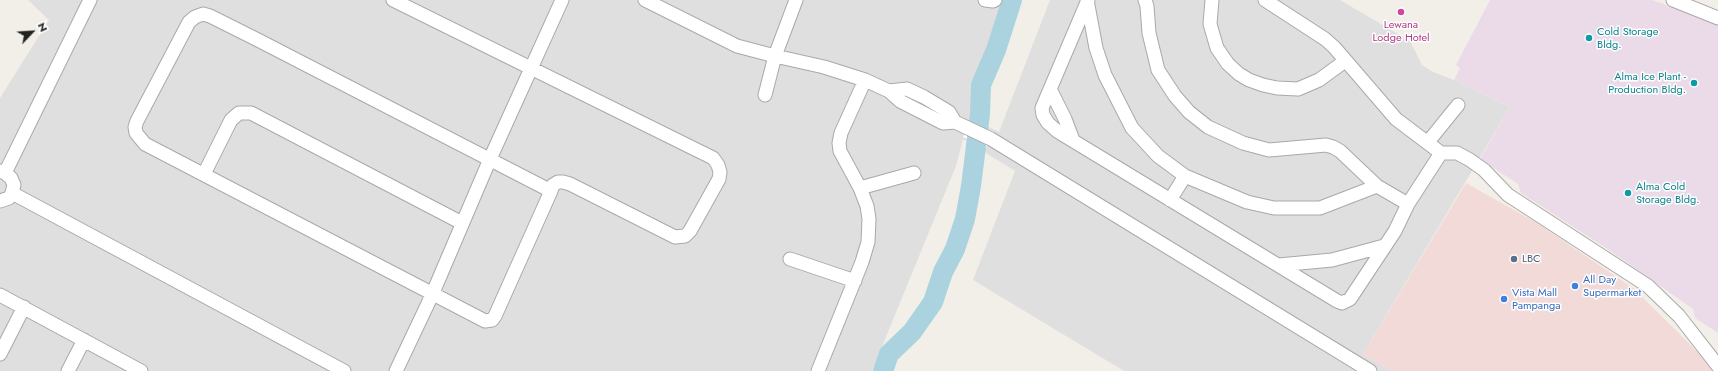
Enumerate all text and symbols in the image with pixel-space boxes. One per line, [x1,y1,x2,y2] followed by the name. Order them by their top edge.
[1396,7,1406,17] marker: Lewana Lodge Hotel
[12,12,52,52] north arrow
[1372,18,1430,44] place label: Lewana Lodge Hotel
[34,20,52,34] text: N
[1597,25,1658,51] place label: Cold Storage Bldg.
[1584,33,1594,43] marker: Cold Storage Bldg.
[1608,70,1686,96] place label: Alma Ice Plant - Production Bldg.
[1689,78,1699,88] marker: Alma Ice Plant - Production Bldg.
[1636,180,1699,206] place label: Alma Cold Storage Bldg.
[1623,188,1633,198] marker: Alma Cold Storage Bldg.
[1522,252,1541,266] place label: LBC
[1509,254,1519,264] marker: LBC
[1583,273,1641,299] place label: All Day Supermarket
[1570,281,1580,291] marker: All Day Supermarket
[1512,286,1560,312] place label: Vista Mall Pampanga
[1499,294,1509,304] marker: Vista Mall Pampanga

